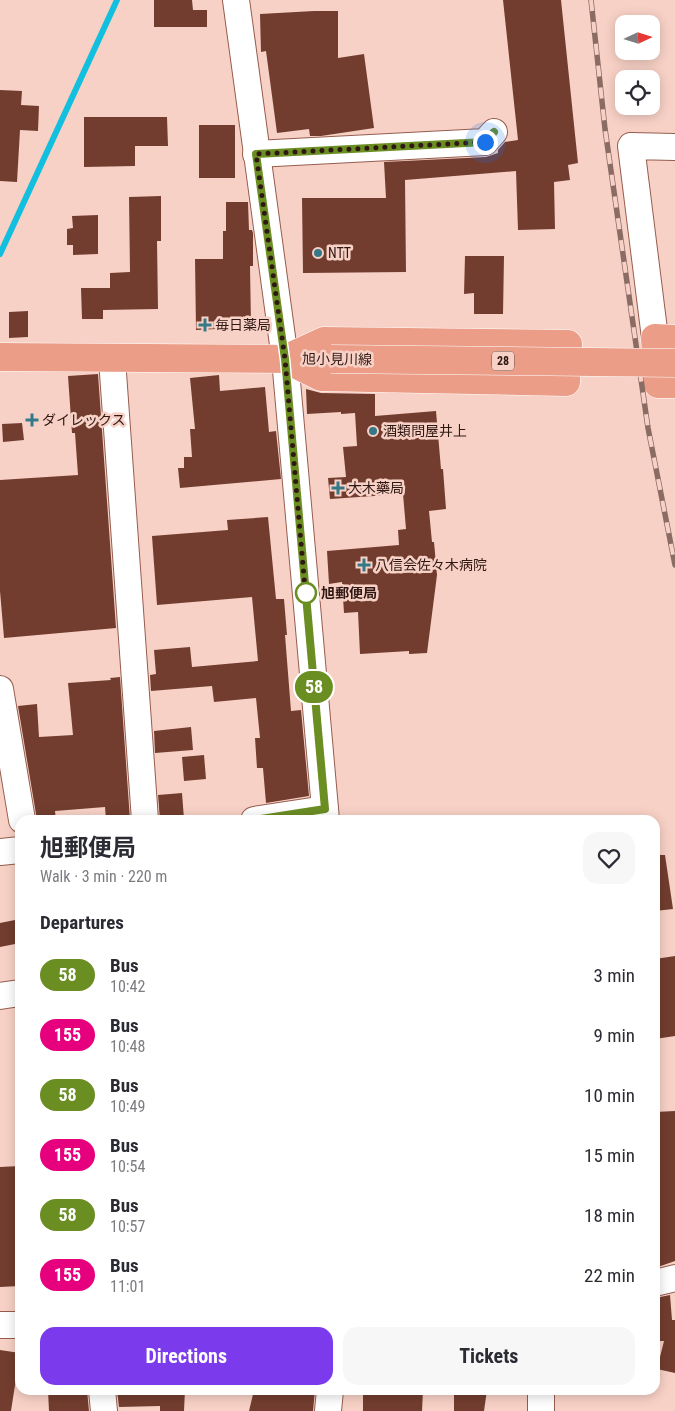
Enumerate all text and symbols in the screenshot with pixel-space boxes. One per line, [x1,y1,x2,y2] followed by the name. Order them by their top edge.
[615,15,660,60] north arrow
[615,15,660,115] map controls
[615,70,660,115] button: locate
[473,130,498,155] your location
[328,245,351,261] place label: NTT
[312,247,324,259] marker: NTT
[215,317,271,333] place label: 毎日薬局
[199,319,211,331] marker: 毎日薬局
[302,350,372,368] street label: 旭小見川線
[492,352,514,371] road number: 28
[42,412,126,428] place label: ダイレックス
[26,414,38,426] marker: ダイレックス
[383,423,467,439] place label: 酒類問屋井上
[367,425,379,437] marker: 酒類問屋井上
[348,480,404,496] place label: 大木藥局
[332,482,344,494] marker: 大木藥局
[375,557,487,573] place label: 八信会佐々木病院
[357,558,371,572] marker: 八信会佐々木病院
[295,582,317,604] marker: 旭郵便局
[321,585,377,601] place label: 旭郵便局
[292,671,336,703] line badge: 58
[305,676,323,697] text: 58
[583,832,635,884] button: heart
[40,834,136,862] text: 旭郵便局
[40,867,167,886] text: Walk · 3 min · 220 m
[40,911,124,934] text: Departures
[110,954,139,977] text: Bus
[58,964,77,985] text: 58
[593,964,635,987] text: 3 min
[110,977,145,996] text: 10:42
[110,1014,139,1037] text: Bus
[54,1024,81,1045] text: 155
[593,1024,635,1047] text: 9 min
[110,1037,145,1056] text: 10:48
[110,1074,139,1097] text: Bus
[58,1084,77,1105] text: 58
[584,1084,635,1107] text: 10 min
[110,1097,145,1116] text: 10:49
[110,1134,139,1157] text: Bus
[54,1144,81,1165] text: 155
[584,1144,635,1167] text: 15 min
[110,1157,145,1176] text: 10:54
[110,1194,139,1217] text: Bus
[58,1204,77,1225] text: 58
[584,1204,635,1227] text: 18 min
[110,1217,145,1236] text: 10:57
[110,1254,139,1277] text: Bus
[54,1264,81,1285] text: 155
[584,1264,635,1287] text: 22 min
[110,1277,145,1296] text: 11:01
[40,1327,333,1385] button: Directions
[343,1327,635,1385] button: Tickets

